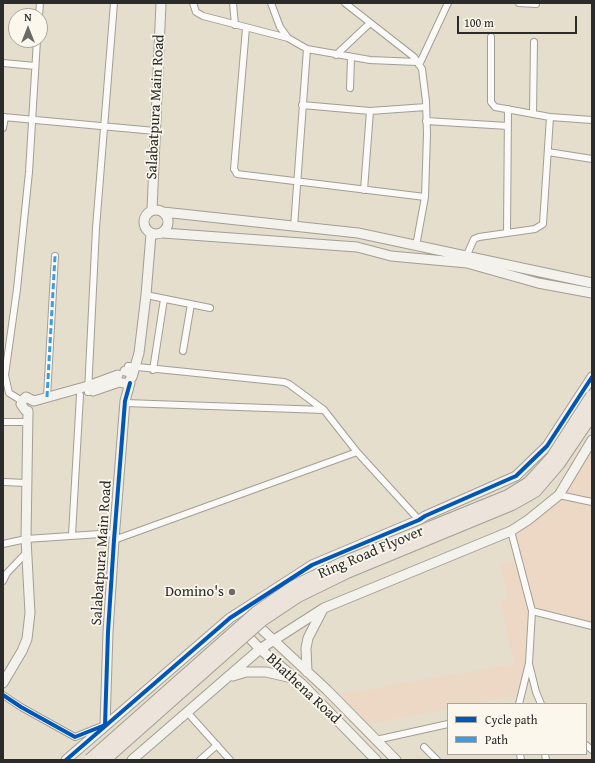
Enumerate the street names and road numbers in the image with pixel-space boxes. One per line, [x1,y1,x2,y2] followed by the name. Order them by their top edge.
[143,34,169,180] street label: Salabatpura Main Road
[88,480,116,626] street label: Salabatpura Main Road
[315,523,427,583] street label: Ring Road Flyover
[262,650,344,728] street label: Bhathena Road

